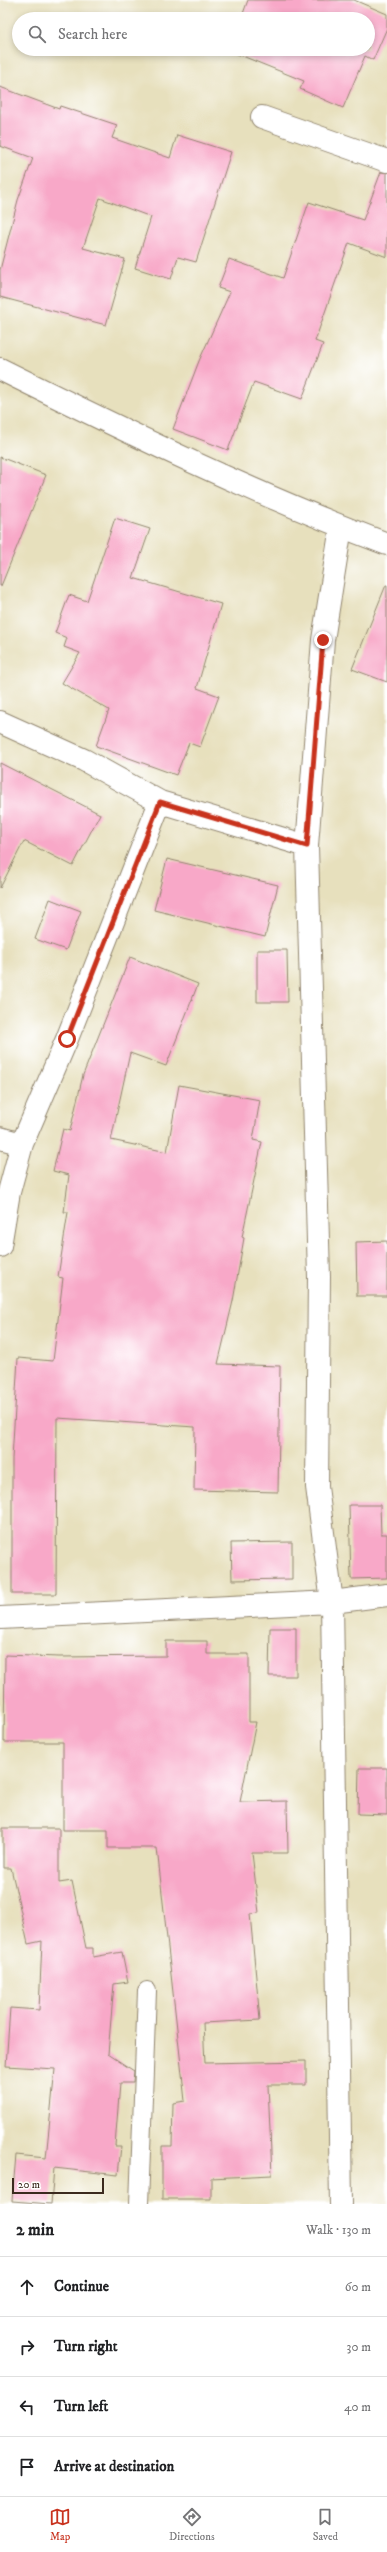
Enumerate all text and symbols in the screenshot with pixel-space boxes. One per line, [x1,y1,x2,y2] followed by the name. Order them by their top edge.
[12,12,375,56] search box
[26,23,48,45] icon: search
[58,25,127,44] text: Search here
[314,631,332,649] route end
[58,1030,76,1048] route start
[12,2176,104,2195] scale bar
[18,2178,40,2192] text: 20 m
[16,2219,54,2241] text: 2 min
[306,2222,371,2238] text: Walk · 130 m
[16,2276,38,2298] icon: ahead
[54,2277,109,2296] text: Continue
[345,2279,371,2295] text: 60 m
[16,2336,38,2358] icon: right
[54,2337,117,2356] text: Turn right
[347,2339,371,2355] text: 30 m
[16,2396,38,2418] icon: left
[54,2397,108,2416] text: Turn left
[344,2399,371,2415] text: 40 m
[16,2456,38,2478] icon: arrive
[54,2457,174,2476] text: Arrive at destination
[49,2506,71,2544] tab: Map
[169,2506,215,2544] tab: Directions
[313,2506,338,2544] tab: Saved

